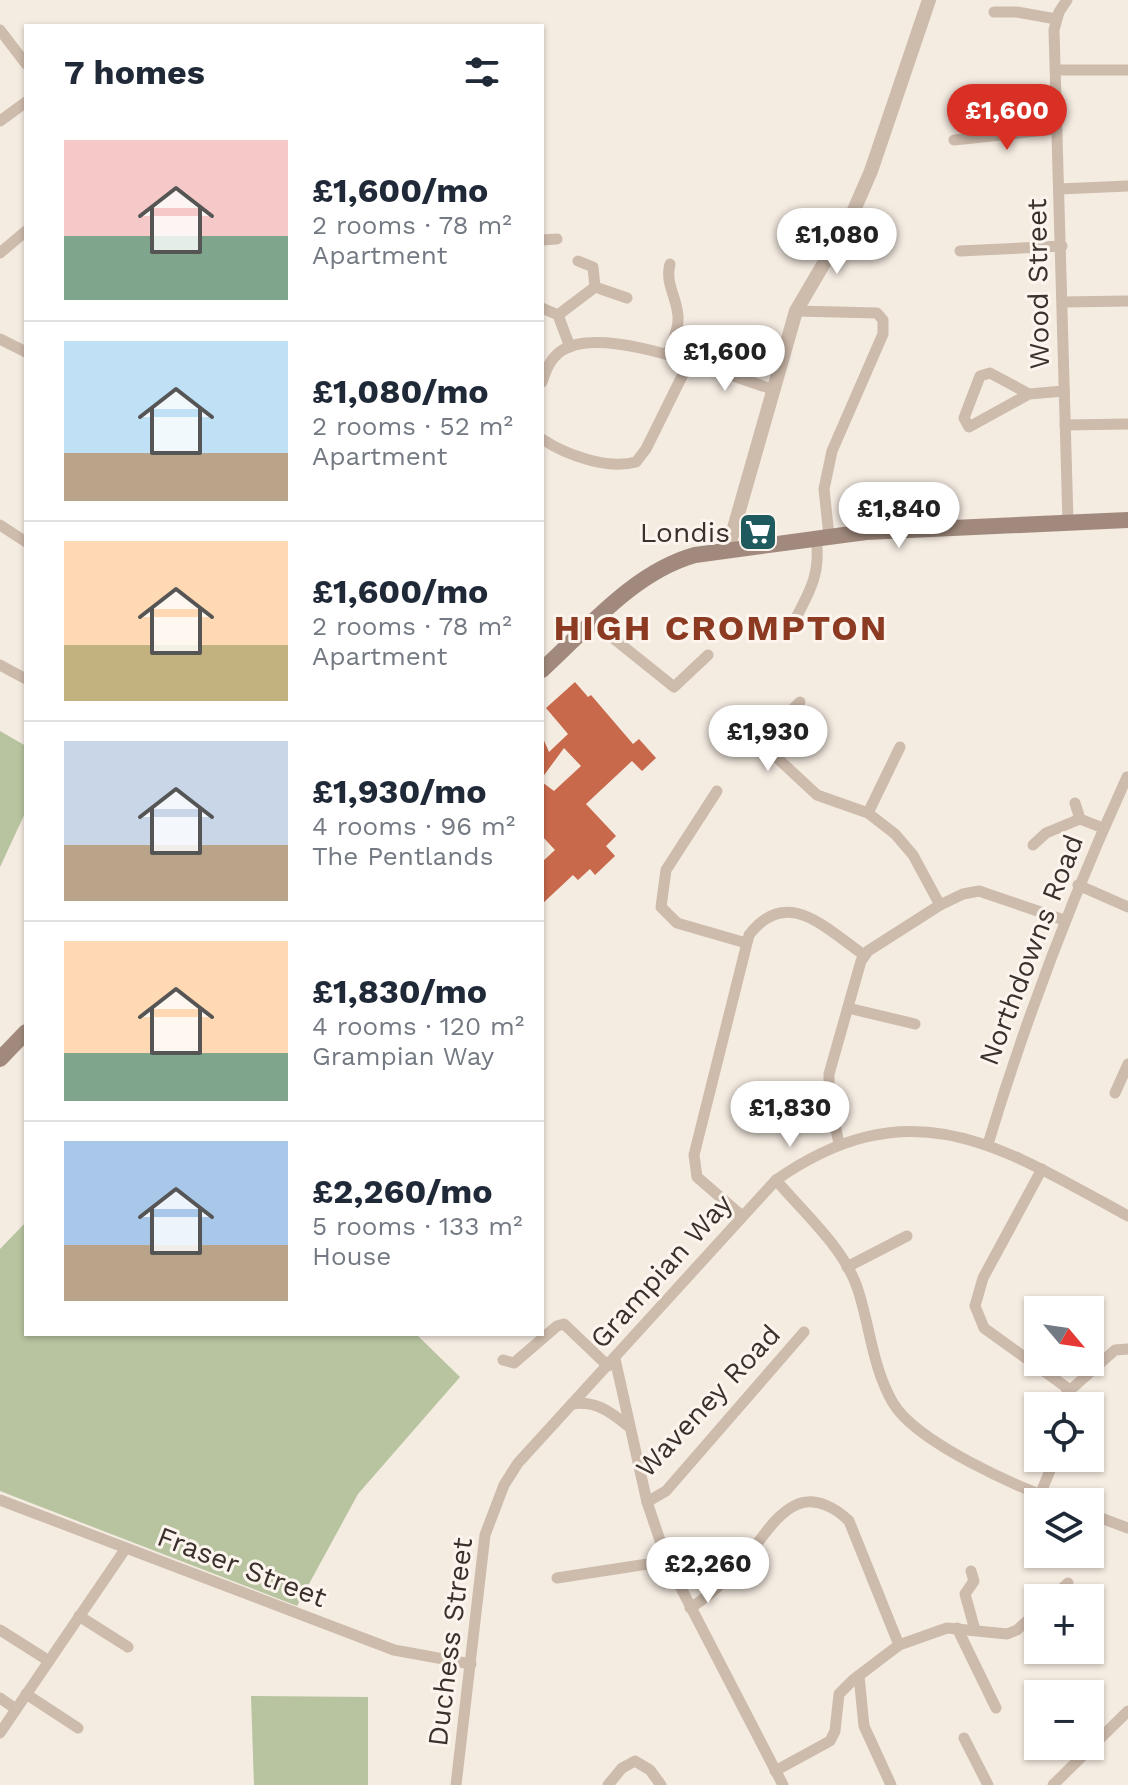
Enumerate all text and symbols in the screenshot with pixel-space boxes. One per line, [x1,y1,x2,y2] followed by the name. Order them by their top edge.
[460,50,504,94] icon: filters
[64,52,205,92] text: 7 homes
[942,84,1072,152] pin: £1,600
[965,95,1049,125] text: £1,600
[312,170,489,210] text: £1,600/mo
[128,172,224,268] icon: home
[1020,198,1056,370] street label: Wood Street
[772,208,902,276] pin: £1,080
[312,210,512,240] text: 2 rooms · 78 m²
[795,219,879,249] text: £1,080
[312,240,448,270] text: Apartment
[660,325,790,393] pin: £1,600
[683,336,767,366] text: £1,600
[312,371,489,411] text: £1,080/mo
[128,373,224,469] icon: home
[312,411,513,441] text: 2 rooms · 52 m²
[312,441,448,471] text: Apartment
[834,482,964,550] pin: £1,840
[857,493,941,523] text: £1,840
[737,511,779,553] supermarket icon: Londis
[640,516,730,549] place label: Londis
[312,571,489,611] text: £1,600/mo
[128,573,224,669] icon: home
[554,607,888,649] district label: HIGH CROMPTON
[312,611,512,641] text: 2 rooms · 78 m²
[312,641,448,671] text: Apartment
[703,705,833,773] pin: £1,930
[727,716,809,746] text: £1,930
[312,771,487,811] text: £1,930/mo
[128,773,224,869] icon: home
[312,811,515,841] text: 4 rooms · 96 m²
[972,830,1090,1070] street label: Northdowns Road
[312,841,493,871] text: The Pentlands
[312,971,487,1011] text: £1,830/mo
[128,973,224,1069] icon: home
[312,1011,524,1041] text: 4 rooms · 120 m²
[312,1041,494,1071] text: Grampian Way
[725,1081,855,1149] pin: £1,830
[748,1092,832,1122] text: £1,830
[312,1171,493,1211] text: £2,260/mo
[128,1173,224,1269] icon: home
[583,1187,739,1355] street label: Grampian Way
[312,1211,523,1241] text: 5 rooms · 133 m²
[312,1241,391,1271] text: House
[1024,1296,1104,1376] north arrow
[1024,1296,1104,1760] map controls
[629,1318,787,1484] street label: Waveney Road
[1024,1392,1104,1472] button: locate
[1024,1488,1104,1568] button: layers
[153,1520,331,1614] street label: Fraser Street
[421,1536,479,1748] street label: Duchess Street
[643,1537,773,1605] pin: £2,260
[664,1548,752,1578] text: £2,260
[1024,1584,1104,1664] button: +
[1024,1680,1104,1760] button: −

